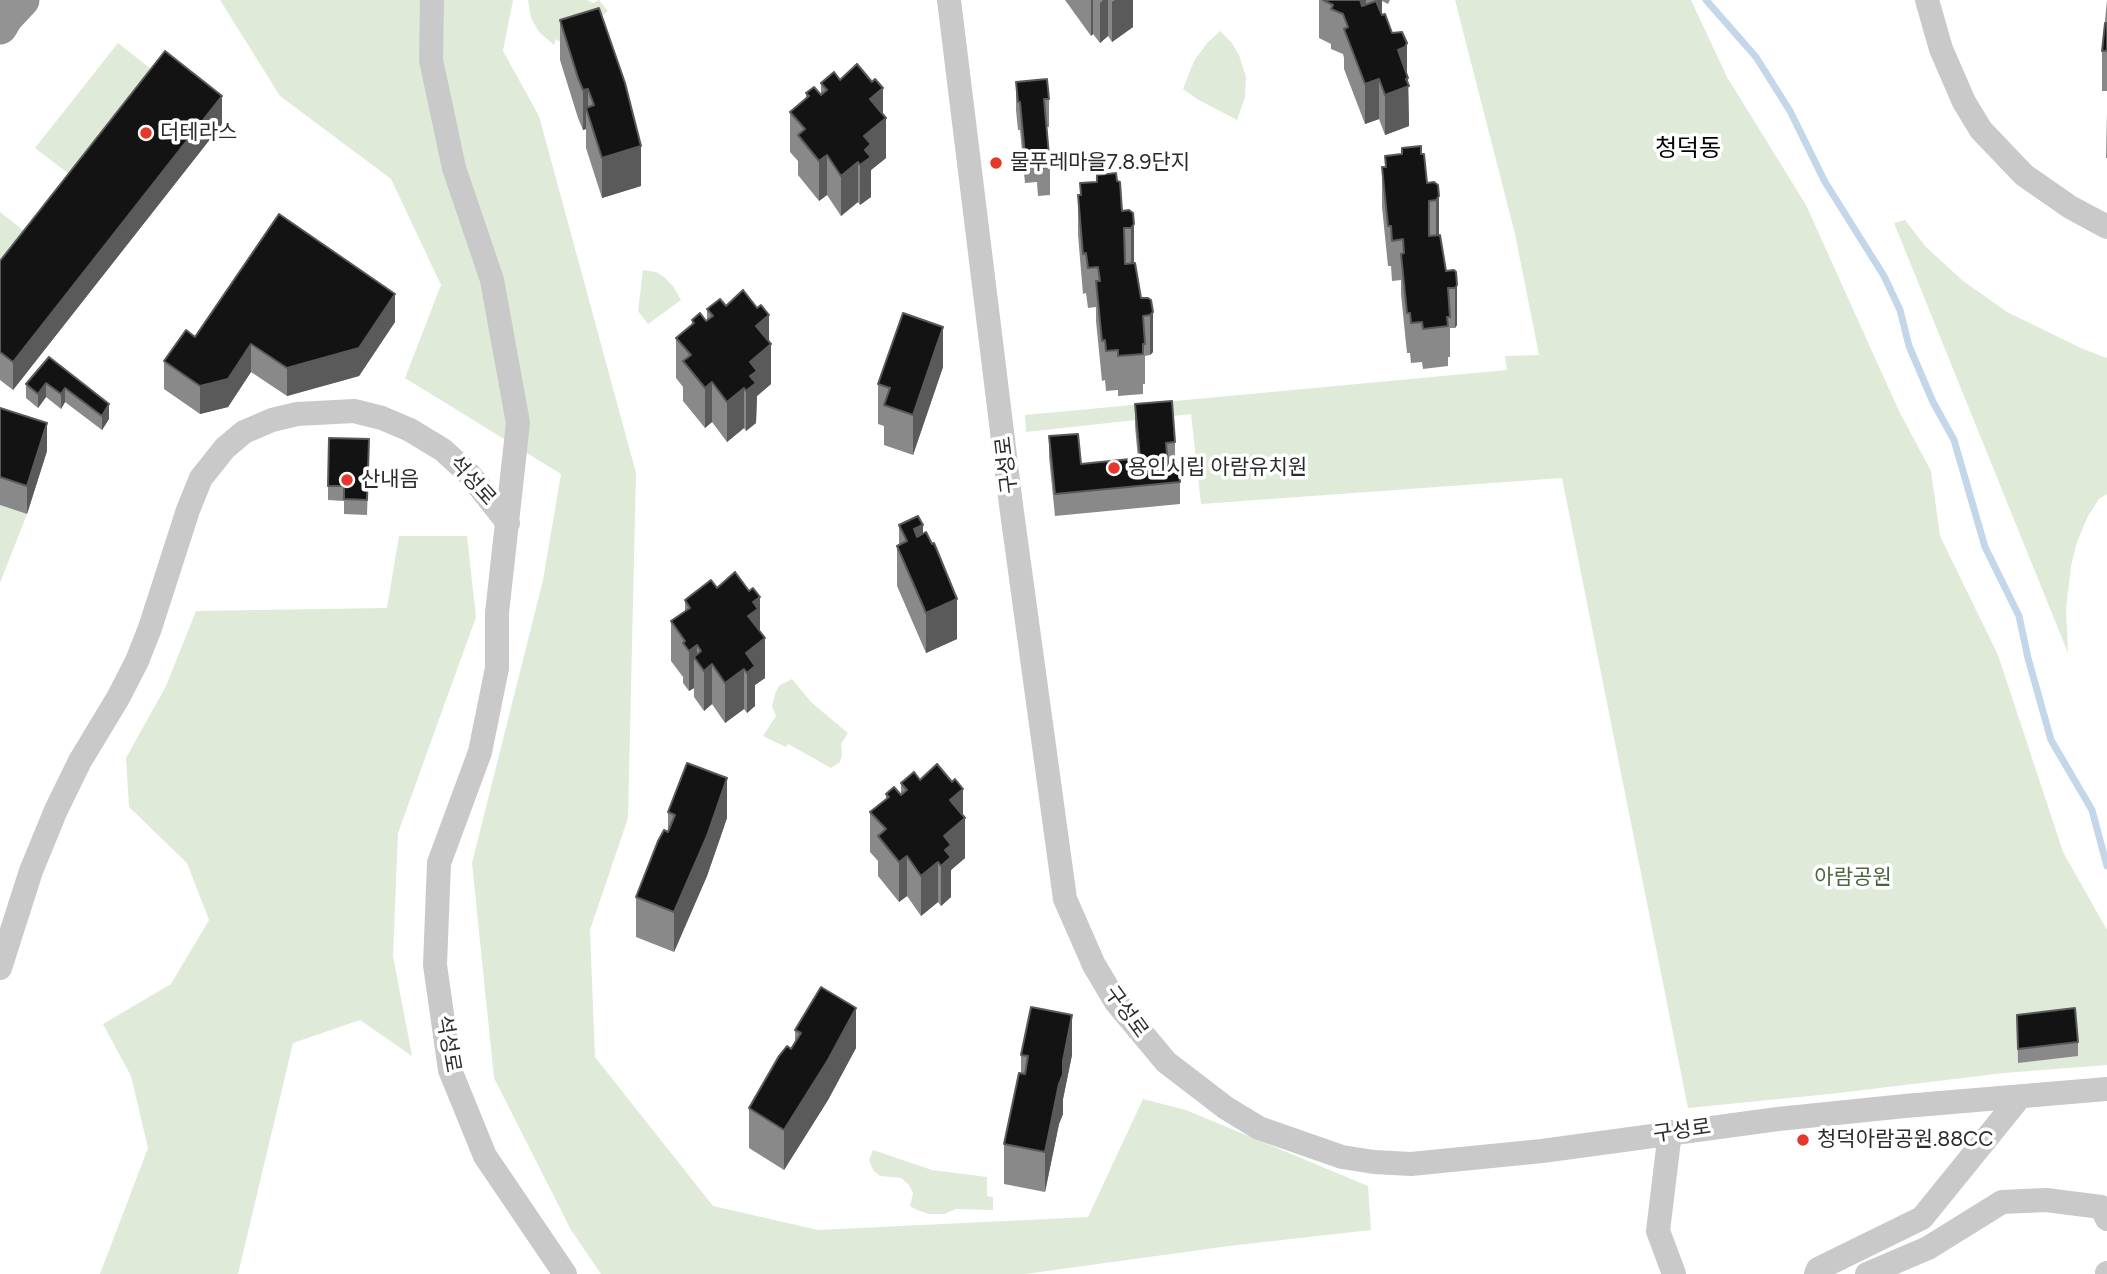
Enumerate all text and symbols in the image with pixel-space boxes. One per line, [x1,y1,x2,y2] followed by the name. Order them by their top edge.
[160,120,237,146] place label: 더테라스
[138,125,154,141] marker: 더테라스
[1655,135,1721,163] district label: 청덕동
[1010,150,1190,176] place label: 물푸레마을7.8.9단지
[988,155,1004,171] marker: 물푸레마을7.8.9단지
[991,435,1023,495] street label: 구성로
[443,451,501,511] street label: 석성로
[1128,455,1307,481] place label: 용인시립 아람유치원
[1106,460,1122,476] marker: 용인시립 아람유치원
[361,467,419,493] place label: 산내음
[339,472,355,488] marker: 산내음
[1814,865,1892,891] park label: 아람공원
[1099,981,1153,1043] street label: 구성로
[431,1013,465,1075] street label: 석성로
[1652,1114,1712,1148] street label: 구성로
[1817,1127,1993,1153] place label: 청덕아람공원.88CC
[1795,1132,1811,1148] marker: 청덕아람공원.88CC

